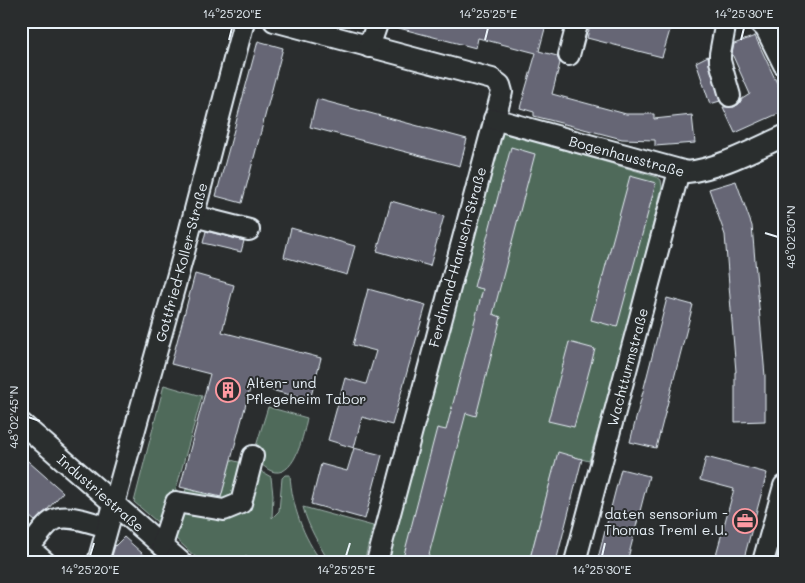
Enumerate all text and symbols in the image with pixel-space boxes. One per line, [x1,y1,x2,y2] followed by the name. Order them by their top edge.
[203,5,261,21] text: 14°25'20"E
[459,5,517,21] text: 14°25'25"E
[715,5,774,21] text: 14°25'30"E
[567,131,687,180] street label: Bogenhausstraße
[424,165,490,349] street label: Ferdinand-Hanusch-Straße
[150,181,211,344] street label: Gottfried-Koller-Straße
[782,205,798,269] text: 48°02'50"N
[602,306,652,428] street label: Wachtturmstraße
[246,373,366,408] place label: Alten- und Pflegeheim Tabor
[215,377,241,403] building icon: Alten- und Pflegeheim Tabor
[5,386,21,448] text: 48°02'45"N
[53,449,149,536] street label: Industriestraße
[604,504,728,539] place label: daten sensorium - Thomas Treml e.U.
[732,508,758,534] office icon: daten sensorium - Thomas Treml e.U.
[61,561,119,577] text: 14°25'20"E
[317,561,375,577] text: 14°25'25"E
[573,561,632,577] text: 14°25'30"E

